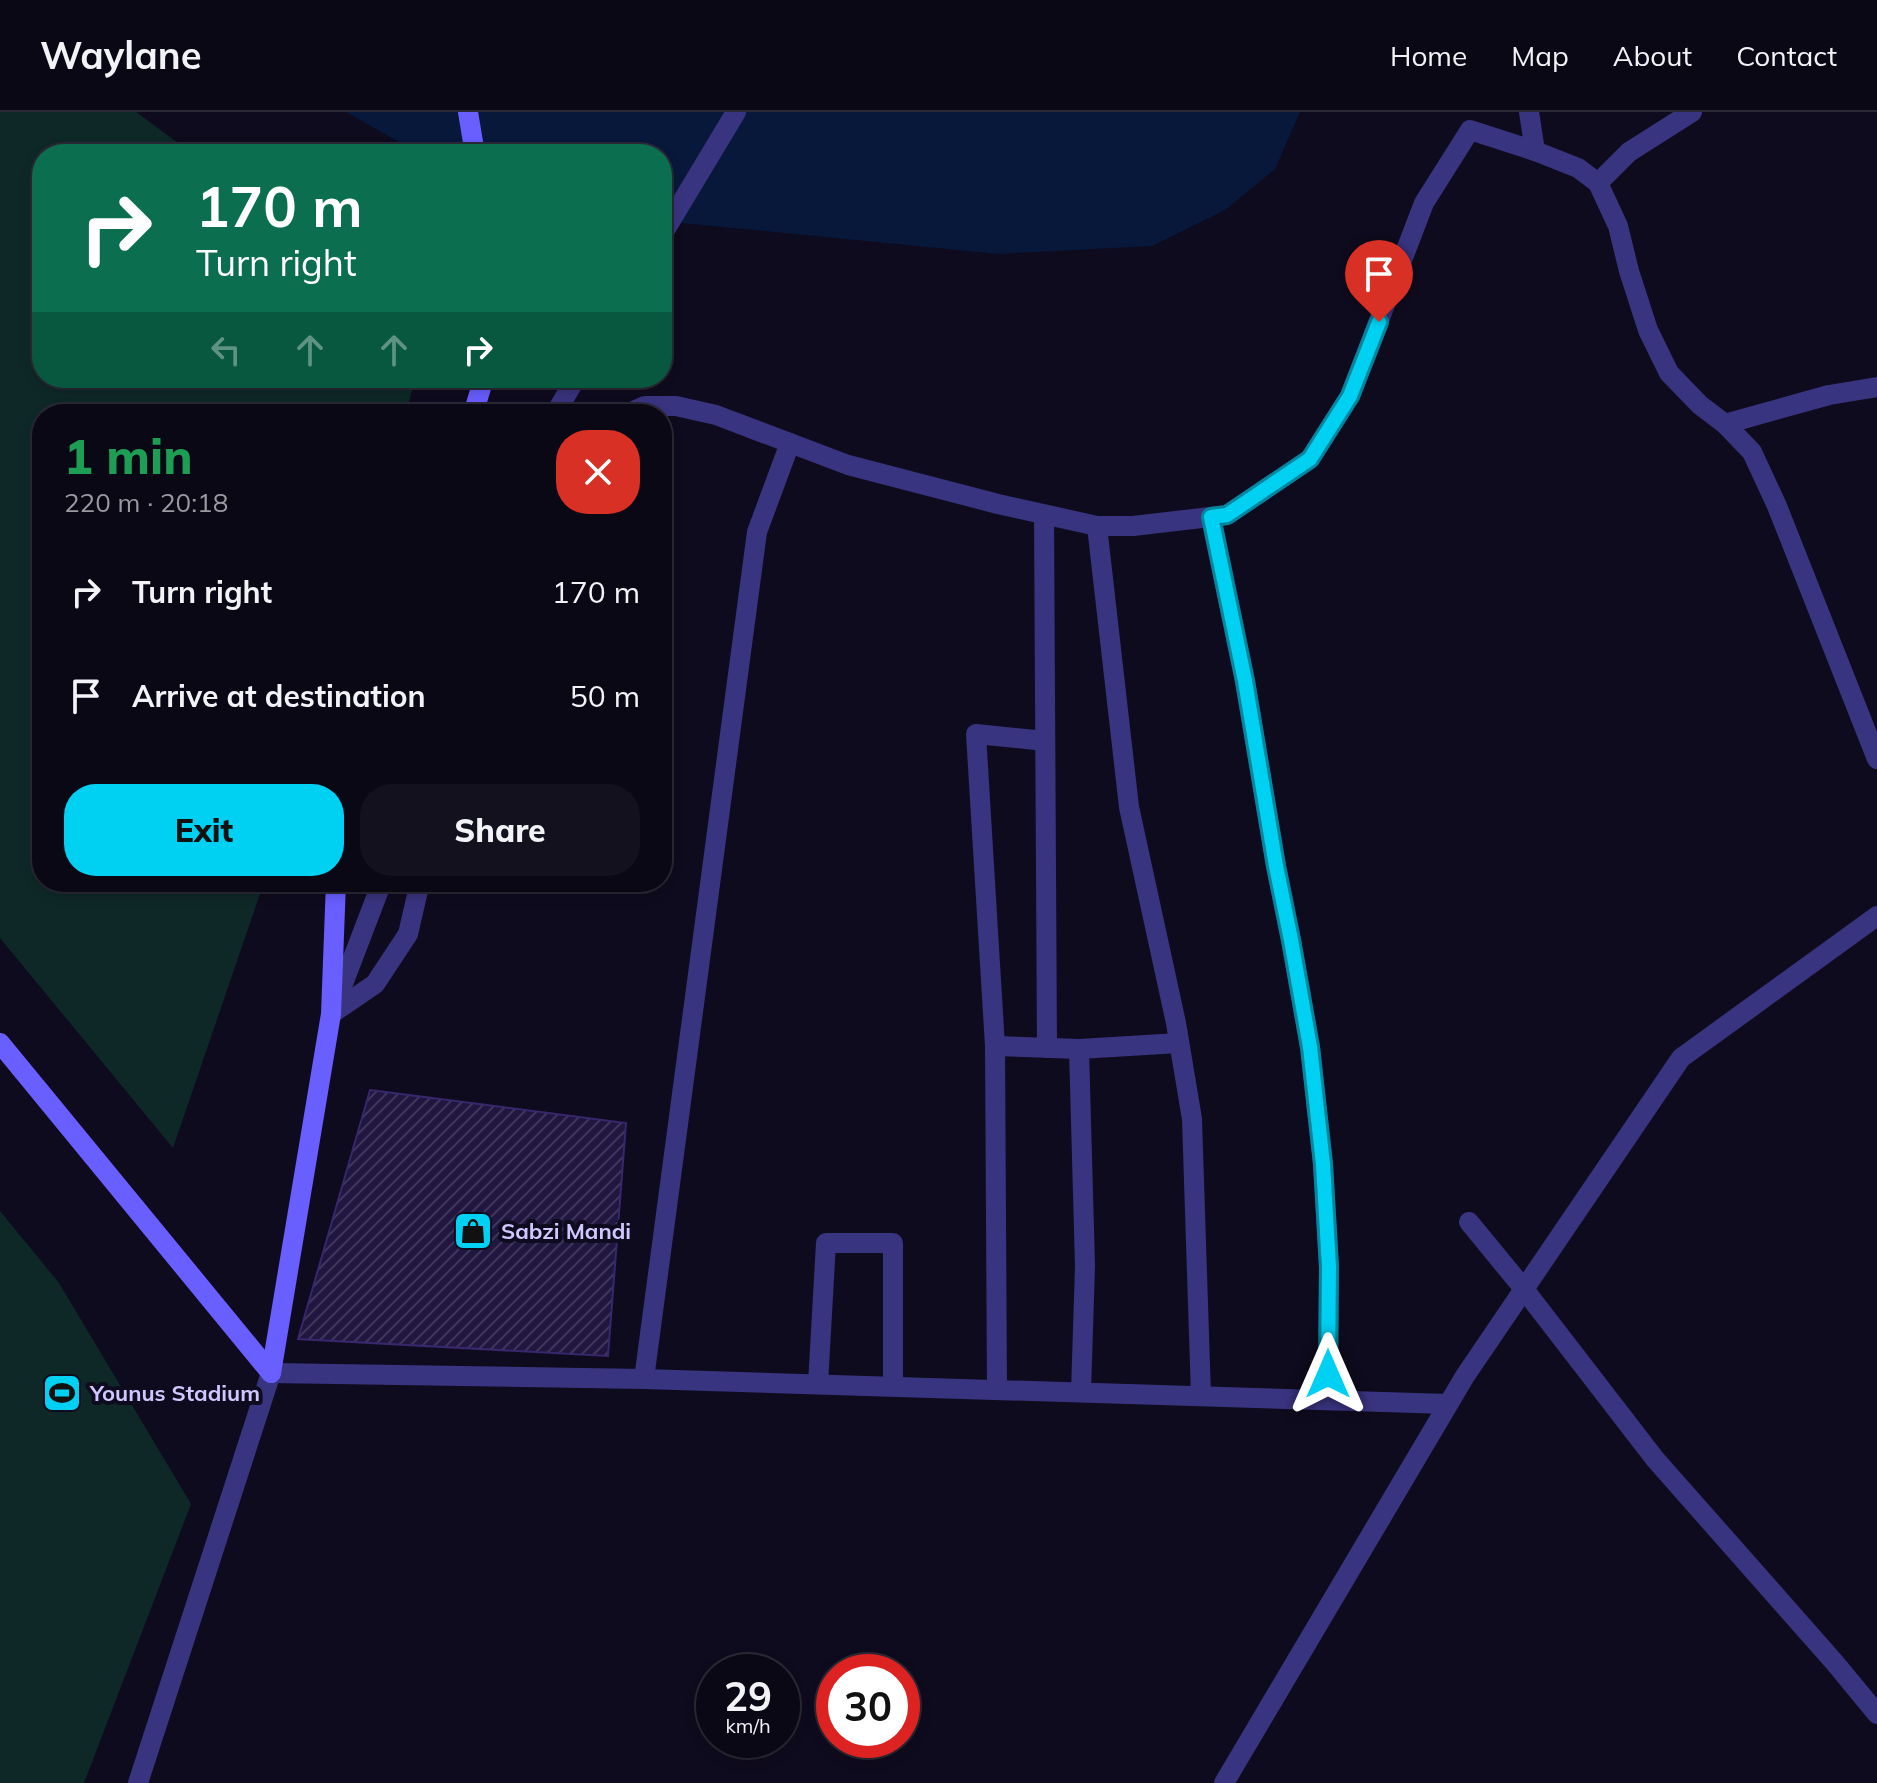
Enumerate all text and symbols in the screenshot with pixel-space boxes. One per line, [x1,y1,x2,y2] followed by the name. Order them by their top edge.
[40,31,202,79] text: Waylane
[1390,38,1467,73] text: Home
[1511,38,1569,73] text: Map
[1613,38,1692,73] text: About
[1736,38,1837,73] text: Contact
[196,171,363,241] text: 170 m
[64,176,168,280] icon: right
[196,240,357,285] text: Turn right
[1345,240,1413,322] pin
[1357,252,1401,296] icon: arrive
[204,328,248,372] icon: left
[288,328,332,372] icon: ahead
[372,328,416,372] icon: ahead
[456,328,500,372] icon: right
[64,426,193,486] text: 1 min
[556,430,640,514] button: close
[64,486,228,519] text: 220 m · 20:18
[64,570,108,614] icon: right
[132,573,272,611] text: Turn right
[552,573,640,611] text: 170 m
[64,674,108,718] icon: arrive
[132,677,426,715] text: Arrive at destination
[570,677,640,715] text: 50 m
[64,784,344,876] button: Exit
[360,784,640,876] button: Share
[452,1210,494,1252] shop icon: Sabzi Mandi
[501,1217,631,1245] place label: Sabzi Mandi
[1286,1332,1370,1416] position arrow
[41,1372,83,1414] sports icon: Younus Stadium
[89,1379,260,1407] place label: Younus Stadium
[816,1654,920,1758] speed limit sign: 30
[724,1671,772,1721] text: 29
[725,1713,771,1738] text: km/h

